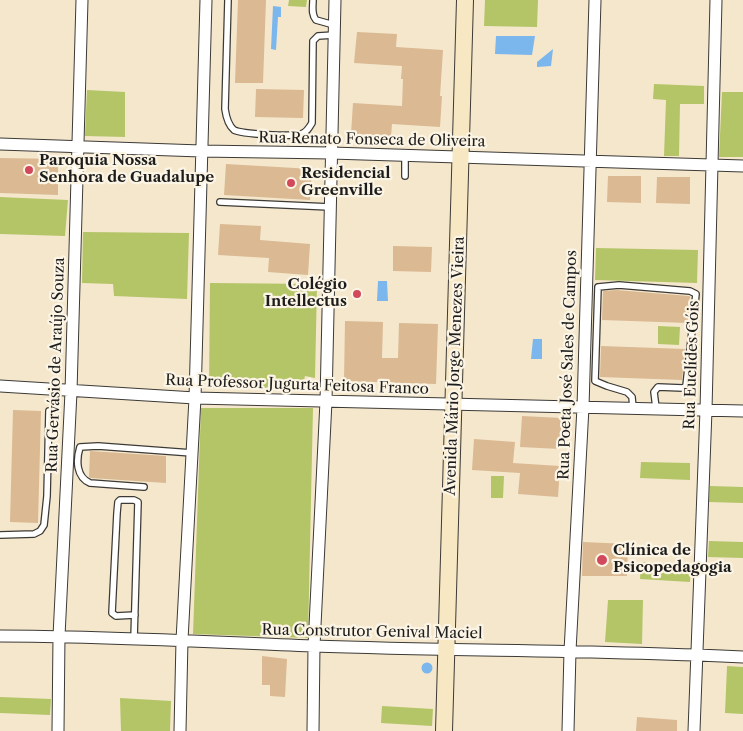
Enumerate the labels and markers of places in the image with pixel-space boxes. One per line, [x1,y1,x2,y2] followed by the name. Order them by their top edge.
[39,152,214,187] place label: Paroquia Nossa Senhora de Guadalupe
[23,164,35,176] marker: Paroquia Nossa Senhora de Guadalupe
[301,165,391,200] place label: Residencial Greenville
[285,177,297,189] marker: Residencial Greenville
[265,276,347,311] place label: Colégio Intellectus
[351,288,363,300] marker: Colégio Intellectus
[613,542,732,577] place label: Clínica de Psicopedagogia
[595,553,609,567] marker: Clínica de Psicopedagogia

